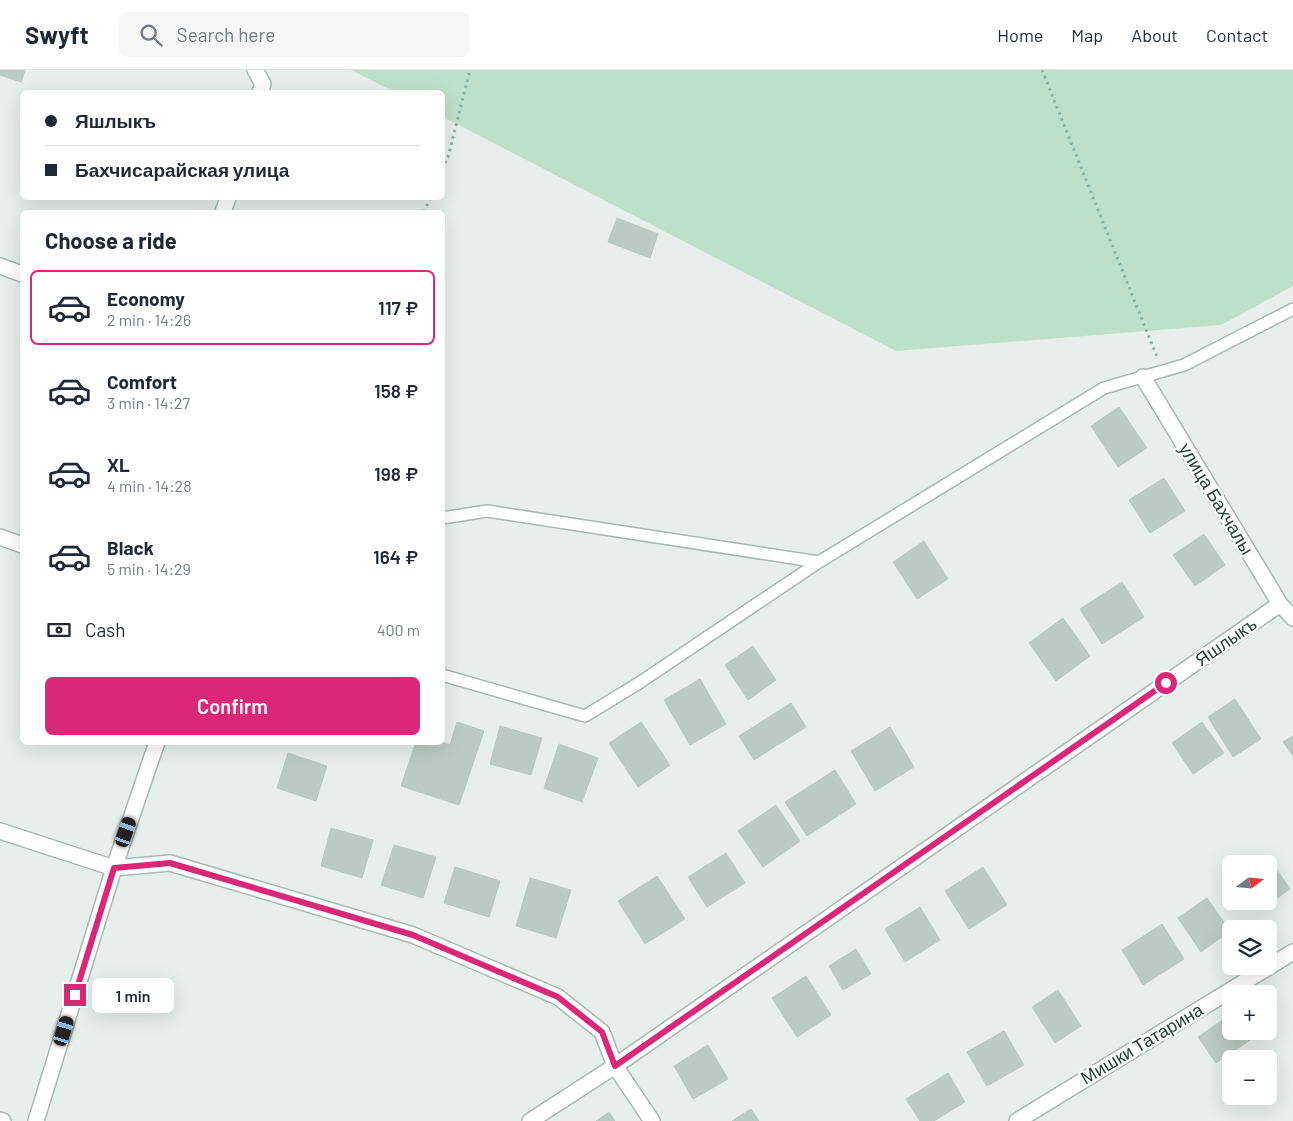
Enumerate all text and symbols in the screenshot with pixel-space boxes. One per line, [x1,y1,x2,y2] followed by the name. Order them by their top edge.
[119,12,469,57] search box
[25,20,89,49] text: Swyft
[137,21,165,49] icon: search
[177,23,275,46] text: Search here
[997,24,1043,46] text: Home
[1071,24,1103,46] text: Map
[1131,24,1178,46] text: About
[1206,24,1268,46] text: Contact
[75,109,156,132] text: Яшлыкъ
[75,158,289,181] text: Бахчисарайская улица
[45,227,177,253] text: Choose a ride
[47,285,92,330] icon: car
[107,287,185,310] text: Economy
[378,296,418,319] text: 117 ₽
[107,310,191,329] text: 2 min · 14:26
[47,368,92,413] icon: car
[107,370,177,393] text: Comfort
[374,379,418,402] text: 158 ₽
[107,393,190,412] text: 3 min · 14:27
[1175,439,1259,558] street label: улица Бахчалы
[47,451,92,496] icon: car
[107,453,130,476] text: XL
[374,462,418,485] text: 198 ₽
[107,476,191,495] text: 4 min · 14:28
[47,534,92,579] icon: car
[107,536,154,559] text: Black
[373,545,418,568] text: 164 ₽
[107,559,191,578] text: 5 min · 14:29
[1190,612,1260,670] street label: Яшлыкъ
[45,616,73,644] icon: cash
[85,618,126,641] text: Cash
[377,620,420,639] text: 400 m
[1155,672,1177,694] route start
[45,677,420,735] button: Confirm
[114,815,137,849] car
[1222,855,1278,910] north arrow
[1222,855,1277,1105] map controls
[1222,920,1277,975] button: layers
[92,978,175,1012] callout: 1 min
[64,984,86,1006] route end
[1222,985,1277,1040] button: +
[116,986,150,1005] text: 1 min
[1076,997,1208,1088] street label: Мишки Татарина
[52,1014,75,1048] car
[1222,1050,1277,1105] button: −

